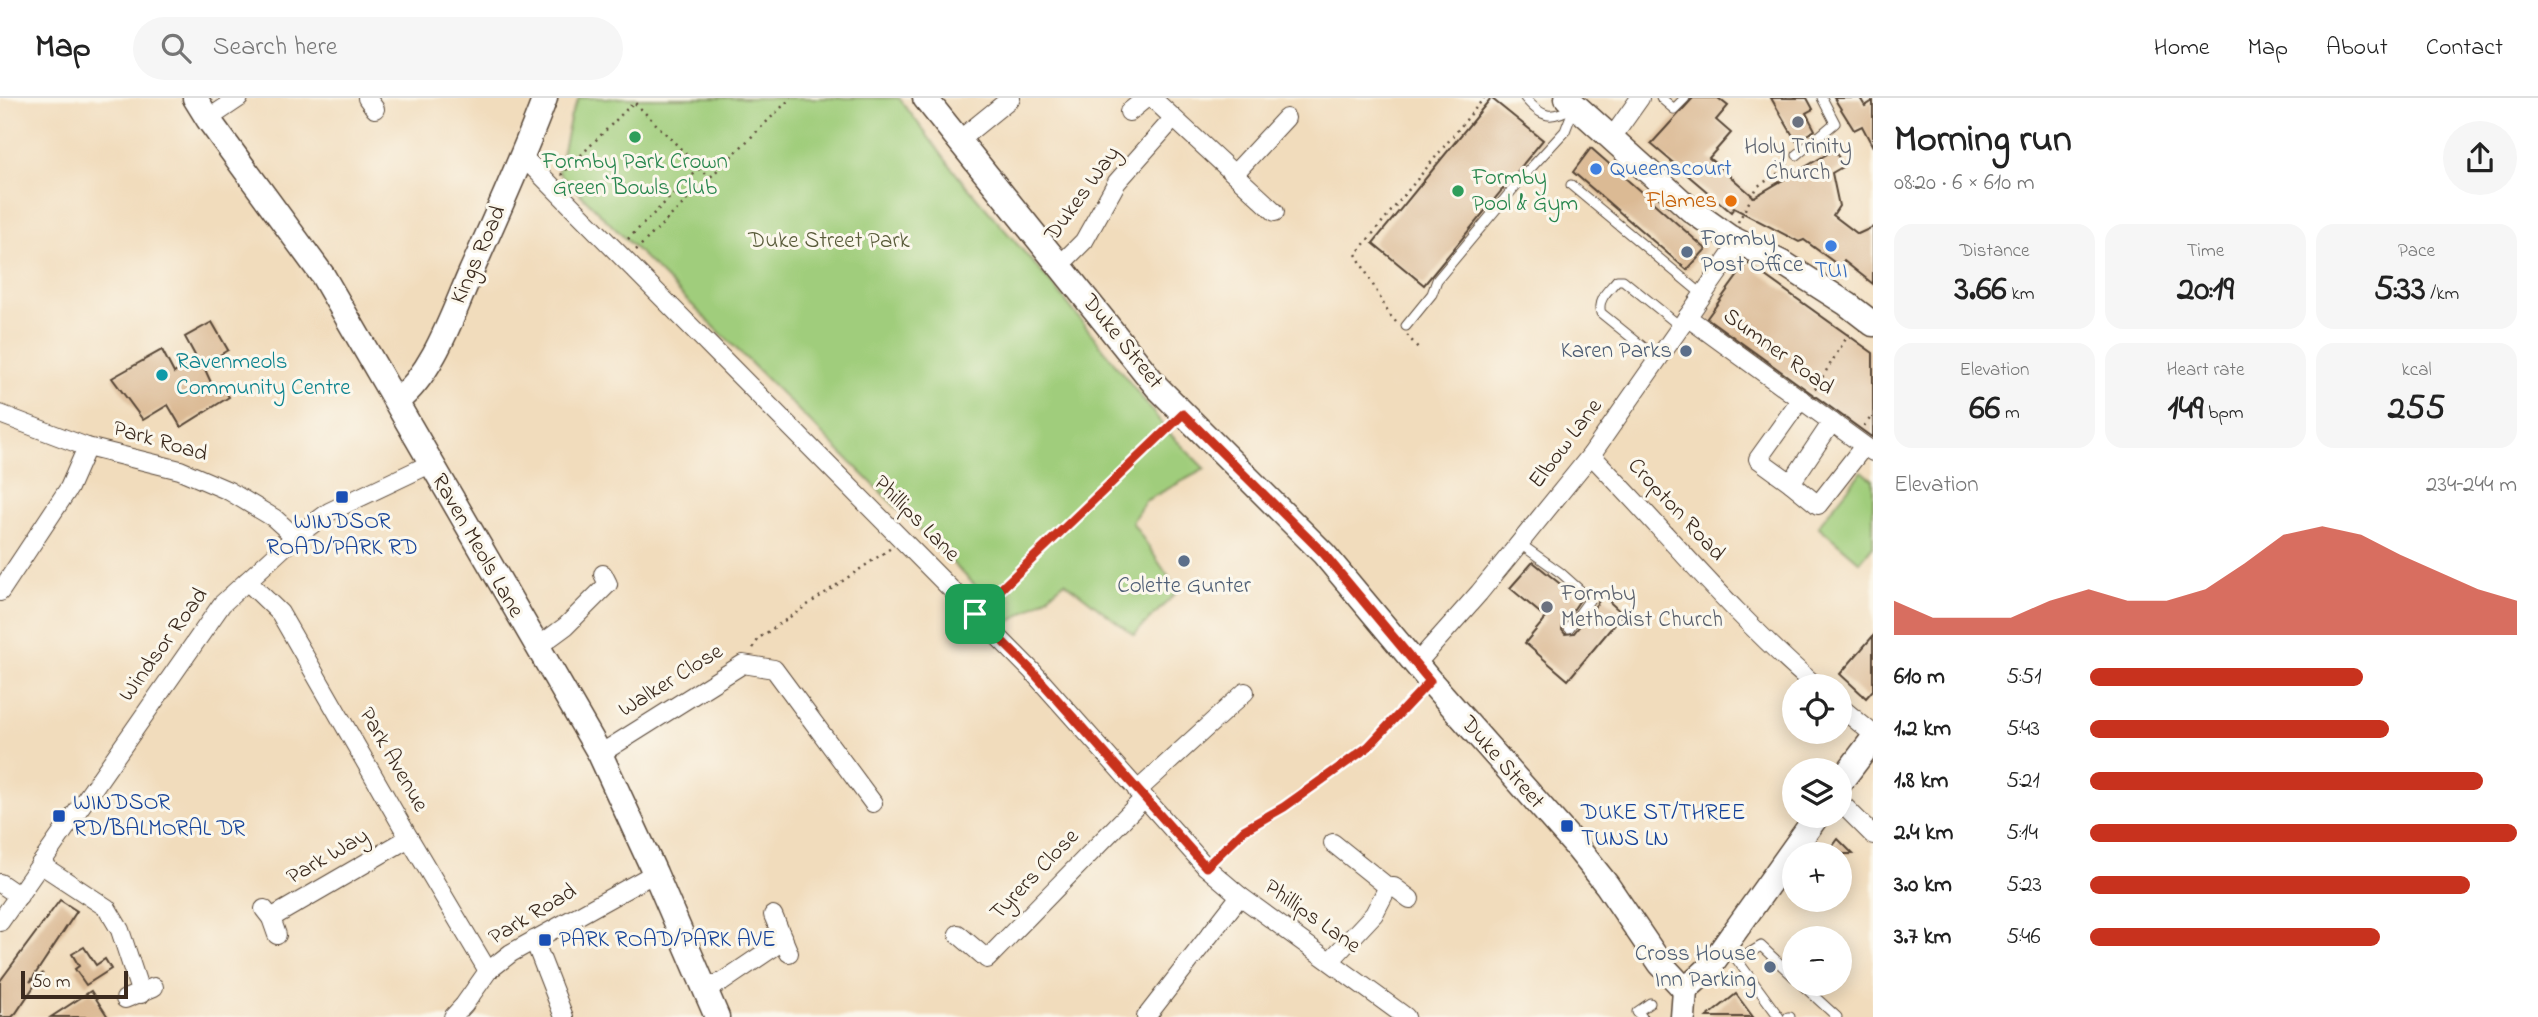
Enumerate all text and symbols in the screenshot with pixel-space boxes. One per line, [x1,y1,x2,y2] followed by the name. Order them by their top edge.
[133,17,623,80] search box
[35,24,91,72] text: Map
[157,29,195,67] icon: search
[213,29,337,67] text: Search here
[2154,31,2210,66] text: Home
[2248,31,2288,66] text: Map
[2326,31,2388,66] text: About
[2426,31,2503,66] text: Contact
[1894,113,2072,169] text: Morning run
[1790,114,1806,130] marker: Holy Trinity Church
[2443,121,2517,195] button: share
[627,129,643,145] marker: Formby Park Crown Green Bowls Club
[1744,131,1852,190] place label: Holy Trinity Church
[1036,139,1131,251] street label: Dukes Way
[541,146,728,205] place label: Formby Park Crown Green Bowls Club
[1610,153,1732,186] place label: Queenscourt
[1588,161,1604,177] marker: Queenscourt
[1471,162,1578,223] place label: Formby Pool & Gym
[1894,167,2035,200] text: 08:20 · 6 × 610 m
[1450,183,1466,199] marker: Formby Pool & Gym
[1645,185,1717,218] place label: Flames
[1723,193,1739,209] marker: Flames
[443,201,516,310] street label: Kings Road
[1700,223,1804,282] place label: Formby Post Office
[747,225,911,258] park label: Duke Street Park
[1823,238,1839,254] marker: TUI
[1960,238,2030,265] text: Distance
[2187,238,2224,265] text: Time
[2398,238,2435,265] text: Pace
[1679,244,1695,260] marker: Formby Post Office
[1814,255,1848,288] place label: TUI
[1954,265,2007,316] text: 3.66
[2177,265,2234,316] text: 20:19
[2374,265,2426,316] text: 5:33
[2007,281,2035,308] text: km
[2426,281,2459,308] text: /km
[1073,287,1171,397] street label: Duke Street
[1716,300,1840,404] street label: Sumner Road
[1561,335,1672,368] place label: Karen Parks
[1678,343,1694,359] marker: Karen Parks
[176,346,351,407] place label: Ravenmeols Community Centre
[1960,357,2029,384] text: Elevation
[2167,357,2244,384] text: Heart rate
[2401,357,2432,384] text: kcal
[154,367,170,383] marker: Ravenmeols Community Centre
[1969,384,2000,435] text: 66
[2168,384,2204,435] text: 149
[2388,384,2445,435] text: 255
[1521,391,1611,496] street label: Elbow Lane
[2000,400,2020,427] text: m
[2204,400,2243,427] text: bpm
[109,413,211,471] street label: Park Road
[1619,451,1733,569] street label: Cropton Road
[422,468,532,625] street label: Raven Meols Lane
[865,468,968,571] street label: Phillips Lane
[1894,469,1979,502] text: Elevation
[2426,469,2517,502] text: 234–244 m
[334,489,350,505] marker: WINDSOR ROAD/PARK RD
[266,506,418,565] place label: WINDSOR ROAD/PARK RD
[1176,553,1192,569] marker: Colette Gunter
[1117,570,1252,603] place label: Colette Gunter
[1560,578,1723,637] place label: Formby Methodist Church
[111,581,217,709] street label: Windsor Road
[945,584,1005,644] pin
[956,595,994,633] icon: arrive
[1539,599,1555,615] marker: Formby Methodist Church
[612,635,730,726] street label: Walker Close
[1894,661,1945,694] text: 610 m
[2006,661,2042,694] text: 5:51
[1782,674,1852,996] map controls
[1782,674,1852,744] button: locate
[350,701,437,819] street label: Park Avenue
[1451,708,1552,817] street label: Duke Street
[1894,713,1951,746] text: 1.2 km
[2006,713,2040,746] text: 5:43
[1782,758,1852,828] button: layers
[1894,765,1948,798] text: 1.8 km
[2006,765,2040,798] text: 5:21
[73,787,245,846] place label: WINDSOR RD/BALMORAL DR
[1580,797,1745,856] place label: DUKE ST/THREE TUNS LN
[51,808,67,824] marker: WINDSOR RD/BALMORAL DR
[1894,817,1953,850] text: 2.4 km
[2006,817,2038,850] text: 5:14
[1559,818,1575,834] marker: DUKE ST/THREE TUNS LN
[281,820,376,896] street label: Park Way
[983,821,1089,930] street label: Tyrers Close
[1782,842,1852,912] button: +
[1894,869,1952,902] text: 3.0 km
[2006,869,2042,902] text: 5:23
[1257,872,1368,963] street label: Phillips Lane
[483,876,583,954] street label: Park Road
[1894,921,1951,954] text: 3.7 km
[2006,921,2041,954] text: 5:46
[559,924,776,957] place label: PARK ROAD/PARK AVE
[1782,926,1852,996] button: −
[537,932,553,948] marker: PARK ROAD/PARK AVE
[1635,938,1757,998] place label: Cross House Inn Parking
[1762,959,1778,975] marker: Cross House Inn Parking
[21,968,128,1000] scale bar
[32,969,71,996] text: 50 m

